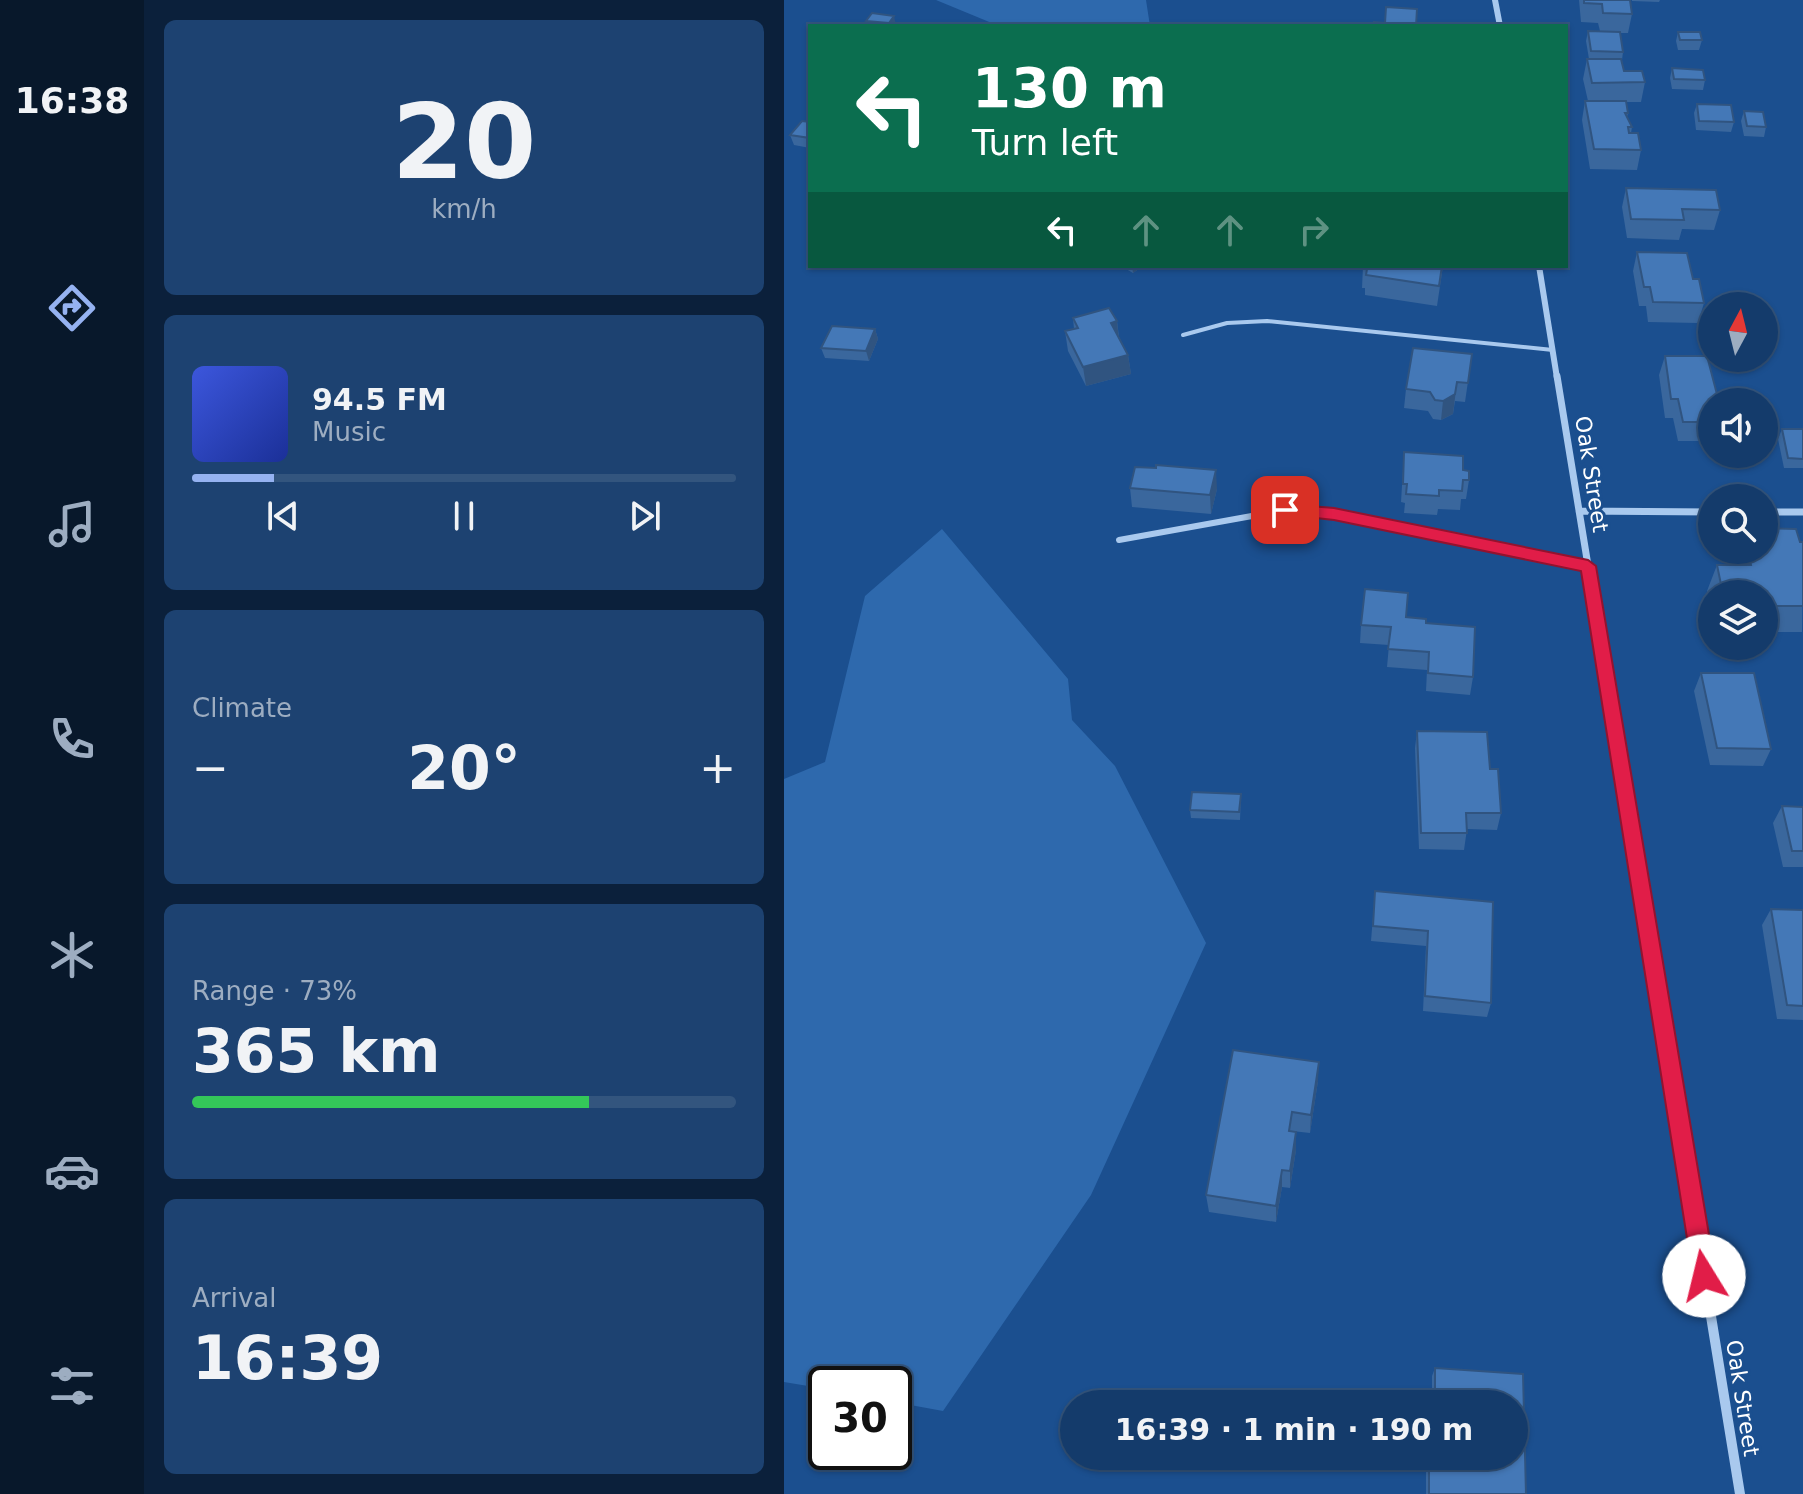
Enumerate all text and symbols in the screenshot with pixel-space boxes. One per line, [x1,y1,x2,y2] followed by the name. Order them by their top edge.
[972,55,1167,120] text: 130 m
[840,56,944,160] icon: left
[15,80,129,121] text: 16:38
[392,81,536,203] text: 20
[972,122,1118,163] text: Turn left
[431,194,497,224] text: km/h
[1040,208,1084,252] icon: left
[1124,208,1168,252] icon: ahead
[1208,208,1252,252] icon: ahead
[1292,208,1336,252] icon: right
[44,280,100,336] icon: directions
[1698,292,1778,372] north arrow
[1698,292,1778,660] map controls
[312,382,447,417] text: 94.5 FM
[1698,388,1778,468] button: sound
[1570,414,1613,534] street label: Oak Street
[312,417,386,447] text: Music
[1251,476,1319,544] pin
[1698,484,1778,564] button: search
[1263,488,1307,532] icon: arrive
[261,494,305,538] icon: previous
[442,494,486,538] icon: pause
[623,494,667,538] icon: next
[44,496,100,552] icon: music
[1698,580,1778,660] button: layers
[192,693,292,723] text: Climate
[44,711,100,767] icon: phone
[407,733,521,803] text: 20°
[192,742,229,793] text: −
[699,742,736,793] text: +
[44,927,100,983] icon: climate
[192,976,357,1006] text: Range · 73%
[192,1016,441,1086] text: 365 km
[44,1143,100,1199] icon: car
[1662,1234,1746,1318] position arrow
[192,1283,276,1313] text: Arrival
[192,1323,383,1393] text: 16:39
[1721,1338,1764,1458] street label: Oak Street
[44,1358,100,1414] icon: filters
[808,1366,912,1470] speed limit sign: 30
[1115,1412,1473,1447] text: 16:39 · 1 min · 190 m

